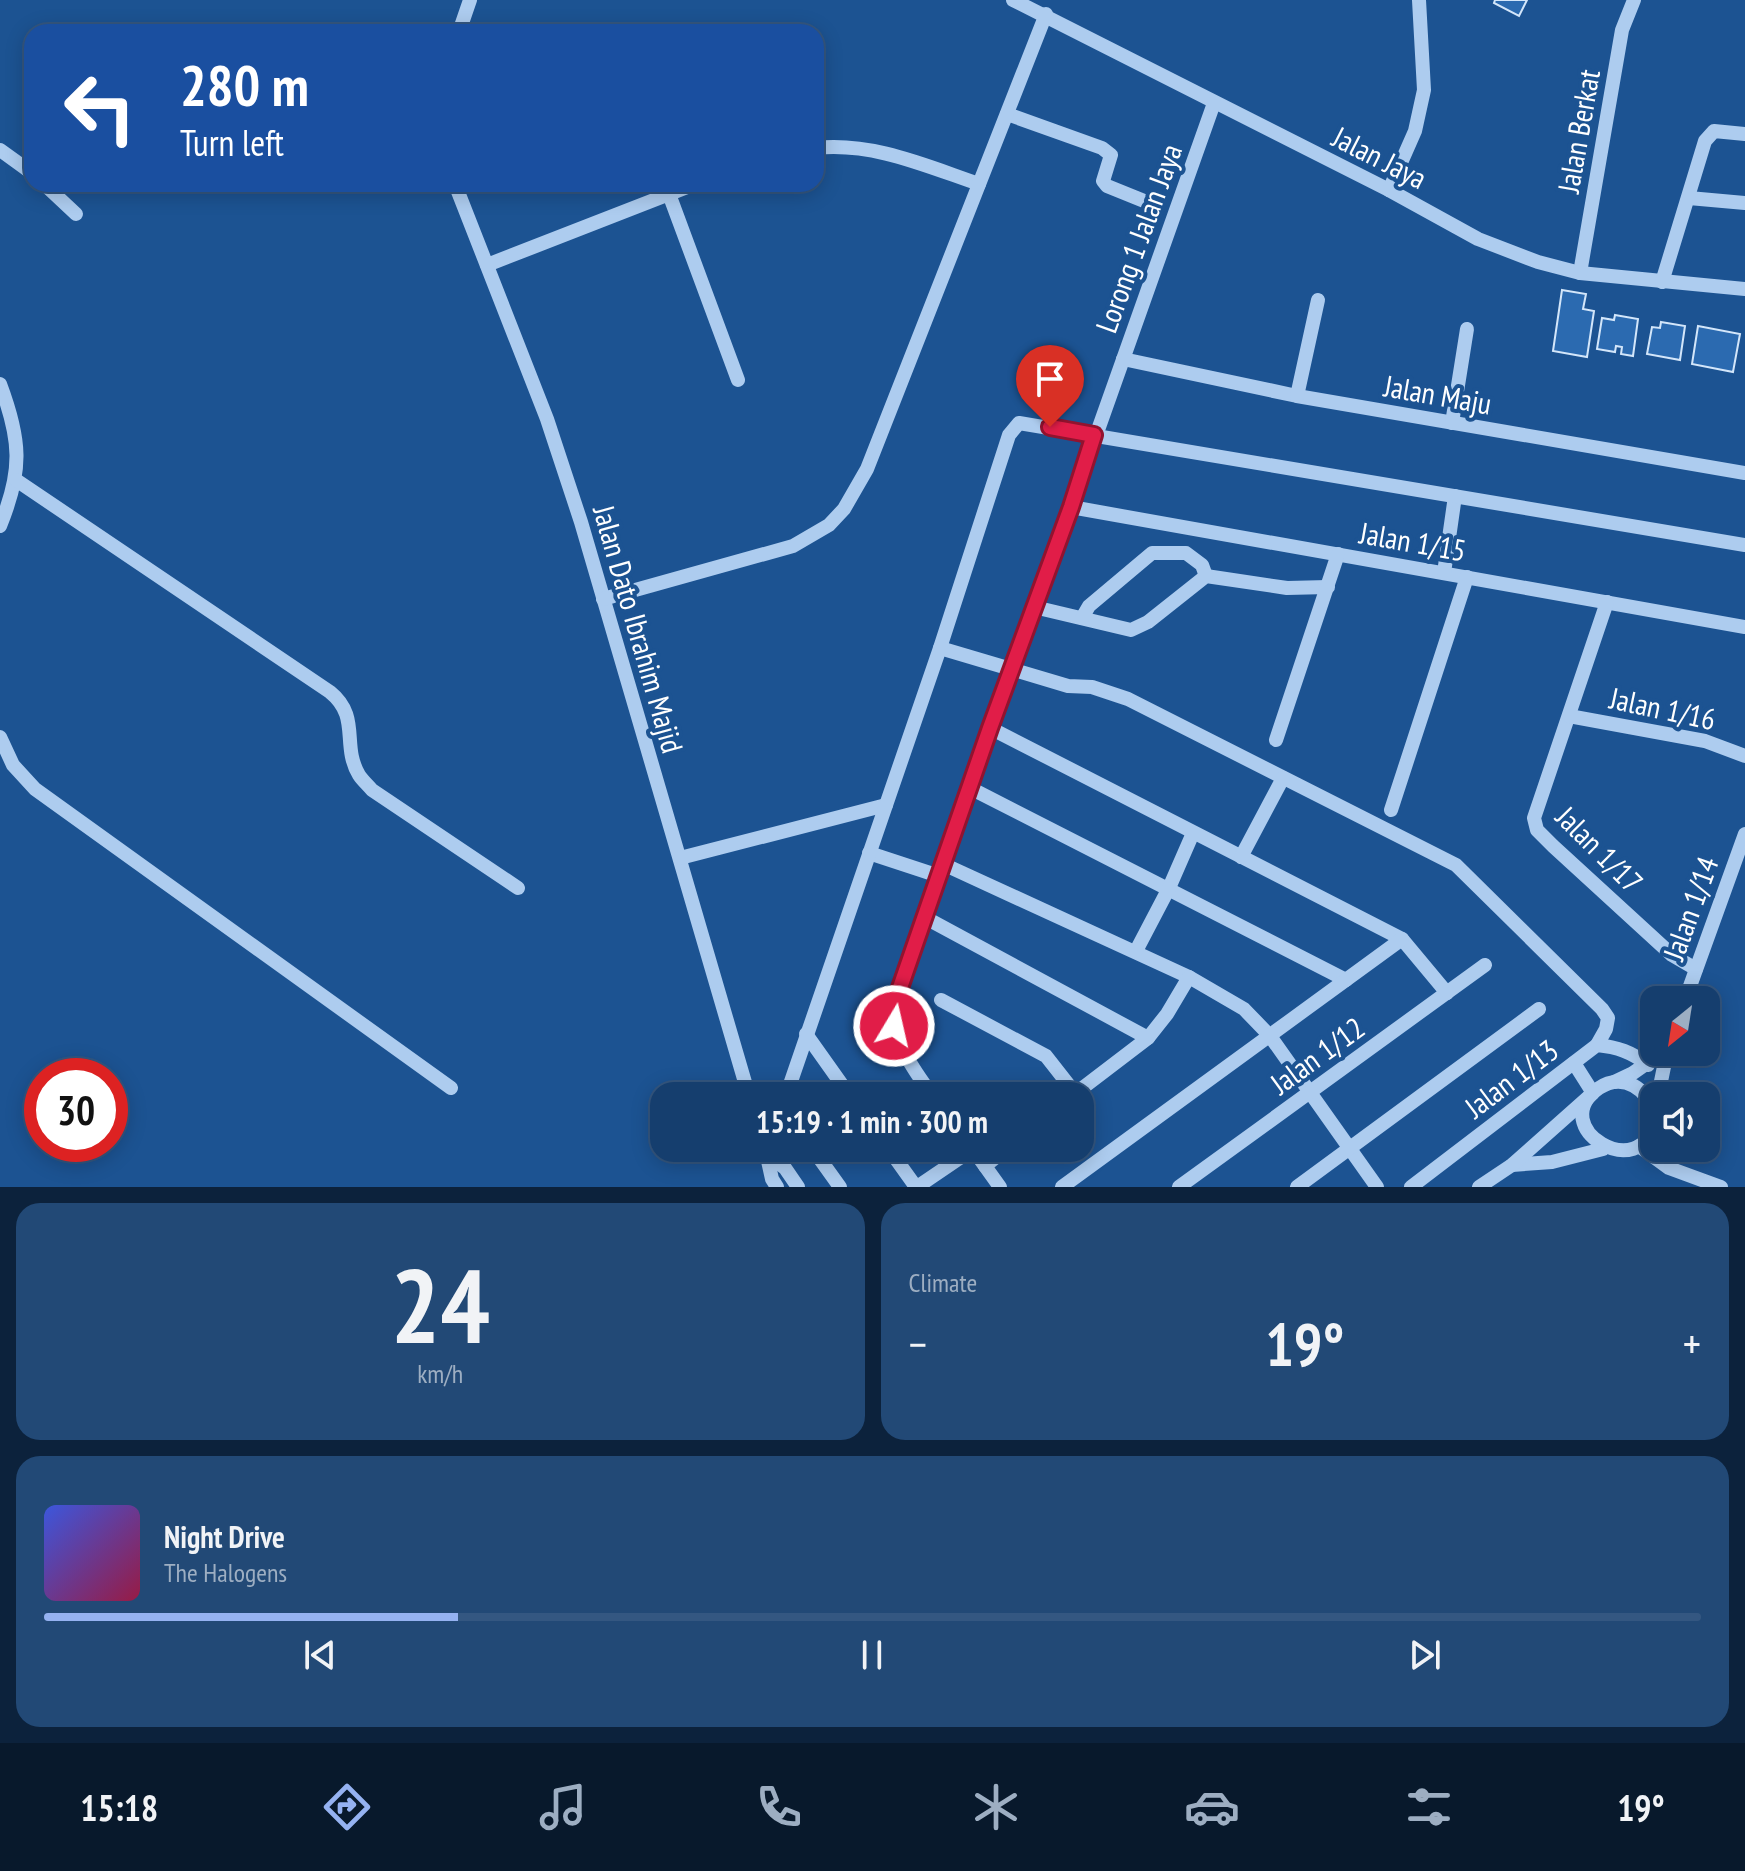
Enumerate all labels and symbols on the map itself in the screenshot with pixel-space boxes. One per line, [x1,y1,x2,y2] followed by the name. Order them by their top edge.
[1548,66,1608,197] street label: Jalan Berkat
[1326,116,1434,197] street label: Jalan Jaya
[1086,138,1190,338] street label: Lorong 1 Jalan Jaya
[1016,345,1084,427] pin
[1380,365,1495,423] street label: Jalan Maju
[585,500,693,757] street label: Jalan Dato Ibrahim Majid
[1356,512,1469,570] street label: Jalan 1/15
[1606,678,1719,738] street label: Jalan 1/16
[1548,797,1652,901] street label: Jalan 1/17
[1653,851,1727,966] street label: Jalan 1/14
[852,984,936,1068] position arrow
[1640,986,1720,1066] north arrow
[1261,1008,1372,1103] street label: Jalan 1/12
[1456,1030,1566,1126] street label: Jalan 1/13
[24,1058,128,1162] speed limit sign: 30

